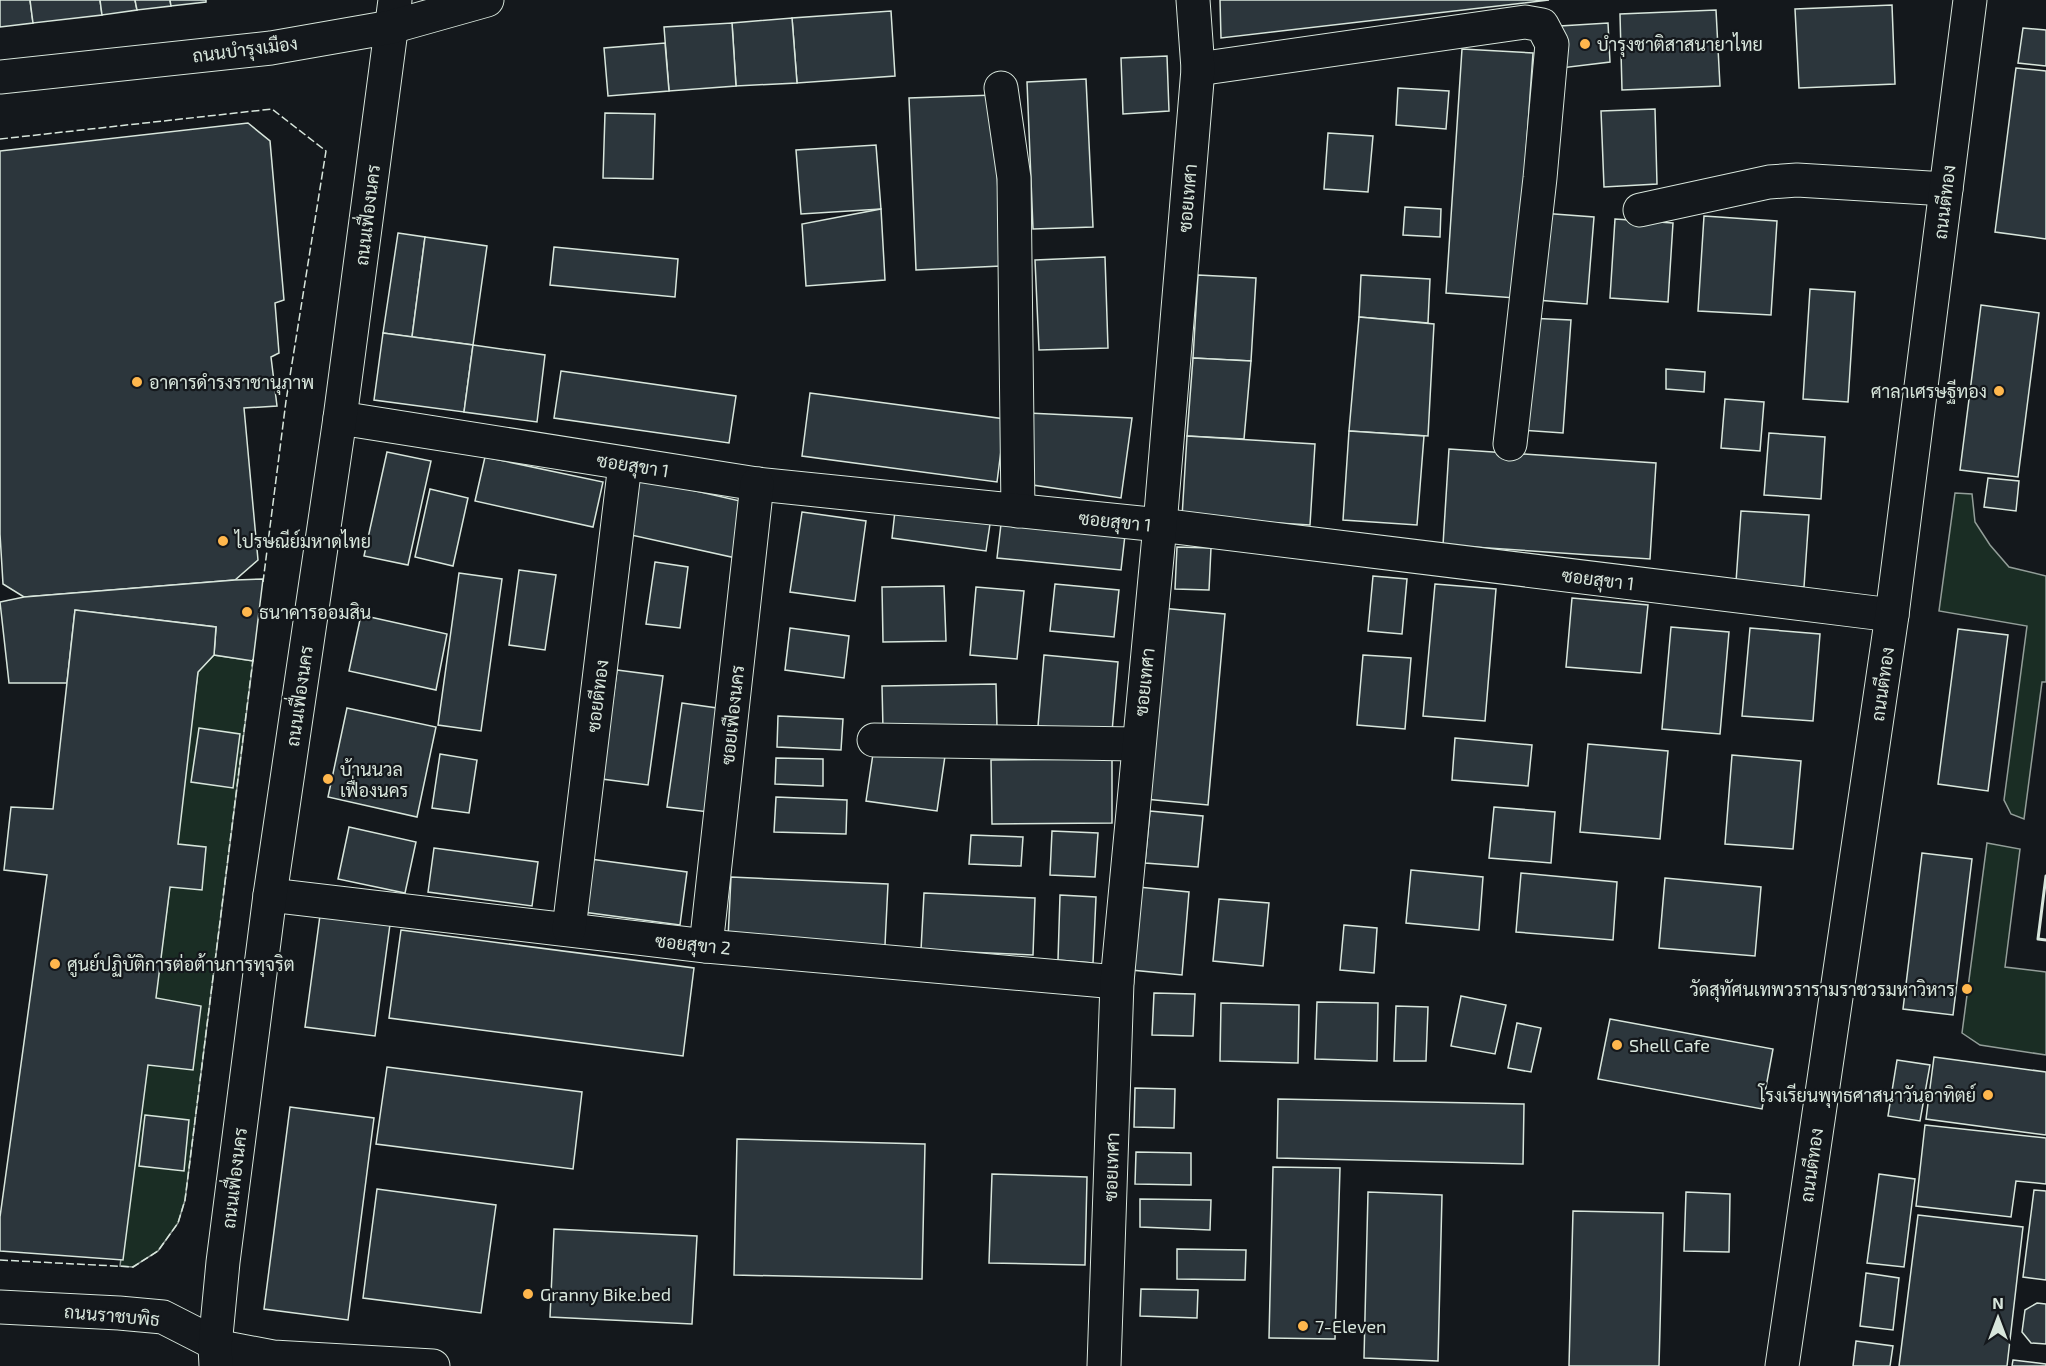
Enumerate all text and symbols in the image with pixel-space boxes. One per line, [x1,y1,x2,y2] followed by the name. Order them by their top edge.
[191,32,299,68] street label: ถนนบำรุงเมือง
[1597,32,1763,57] place label: บำรุงชาติสาสนายาไทย
[1578,37,1592,51] marker: บำรุงชาติสาสนายาไทย
[346,162,384,267] street label: ถนนเฟื่องนคร
[1173,163,1201,233] street label: ซอยเทศา
[1928,163,1959,241] street label: ถนนตีทอง
[149,371,314,395] place label: อาคารดำรงราชานุภาพ
[130,375,144,389] marker: อาคารดำรงราชานุภาพ
[1871,379,1987,404] place label: ศาลาเศรษฐีทอง
[1992,384,2006,398] marker: ศาลาเศรษฐีทอง
[595,448,671,484] street label: ซอยสุขา 1
[1077,506,1152,538] street label: ซอยสุขา 1
[233,529,371,552] place label: ไปรษณีย์มหาดไทย
[216,534,230,548] marker: ไปรษณีย์มหาดไทย
[1560,564,1636,596] street label: ซอยสุขา 1
[259,601,371,623] place label: ธนาคารออมสิน
[240,605,254,619] marker: ธนาคารออมสิน
[277,643,317,748] street label: ถนนเฟื่องนคร
[1865,645,1898,723] street label: ถนนตีทอง
[1129,647,1159,717] street label: ซอยเทศา
[581,658,612,734] street label: ซอยตีทอง
[716,664,748,766] street label: ซอยเฟืองนคร
[340,758,409,801] place label: บ้านนวล เฟื่องนคร
[321,772,335,786] marker: บ้านนวล เฟื่องนคร
[654,929,732,961] street label: ซอยสุขา 2
[67,952,295,978] place label: ศูนย์ปฏิบัติการต่อต้านการทุจริต
[48,957,62,971] marker: ศูนย์ปฏิบัติการต่อต้านการทุจริต
[1689,978,1955,1002] place label: วัดสุทัศนเทพวรารามราชวรมหาวิหาร
[1960,982,1974,996] marker: วัดสุทัศนเทพวรารามราชวรมหาวิหาร
[1629,1034,1710,1056] place label: Shell Cafe
[1610,1038,1624,1052] marker: Shell Cafe
[1757,1083,1976,1108] place label: โรงเรียนพุทธศาสนาวันอาทิตย์
[1981,1088,1995,1102] marker: โรงเรียนพุทธศาสนาวันอาทิตย์
[213,1125,251,1230] street label: ถนนเฟื่องนคร
[1794,1126,1827,1204] street label: ถนนตีทอง
[1099,1132,1123,1202] street label: ซอยเทศา
[540,1283,671,1305] place label: Granny Bike.bed
[521,1287,535,1301] marker: Granny Bike.bed
[1968,1288,2028,1348] north arrow
[1992,1293,2004,1312] text: N
[63,1300,161,1330] street label: ถนนราชบพิธ
[1315,1315,1387,1337] place label: 7-Eleven
[1296,1319,1310,1333] marker: 7-Eleven

